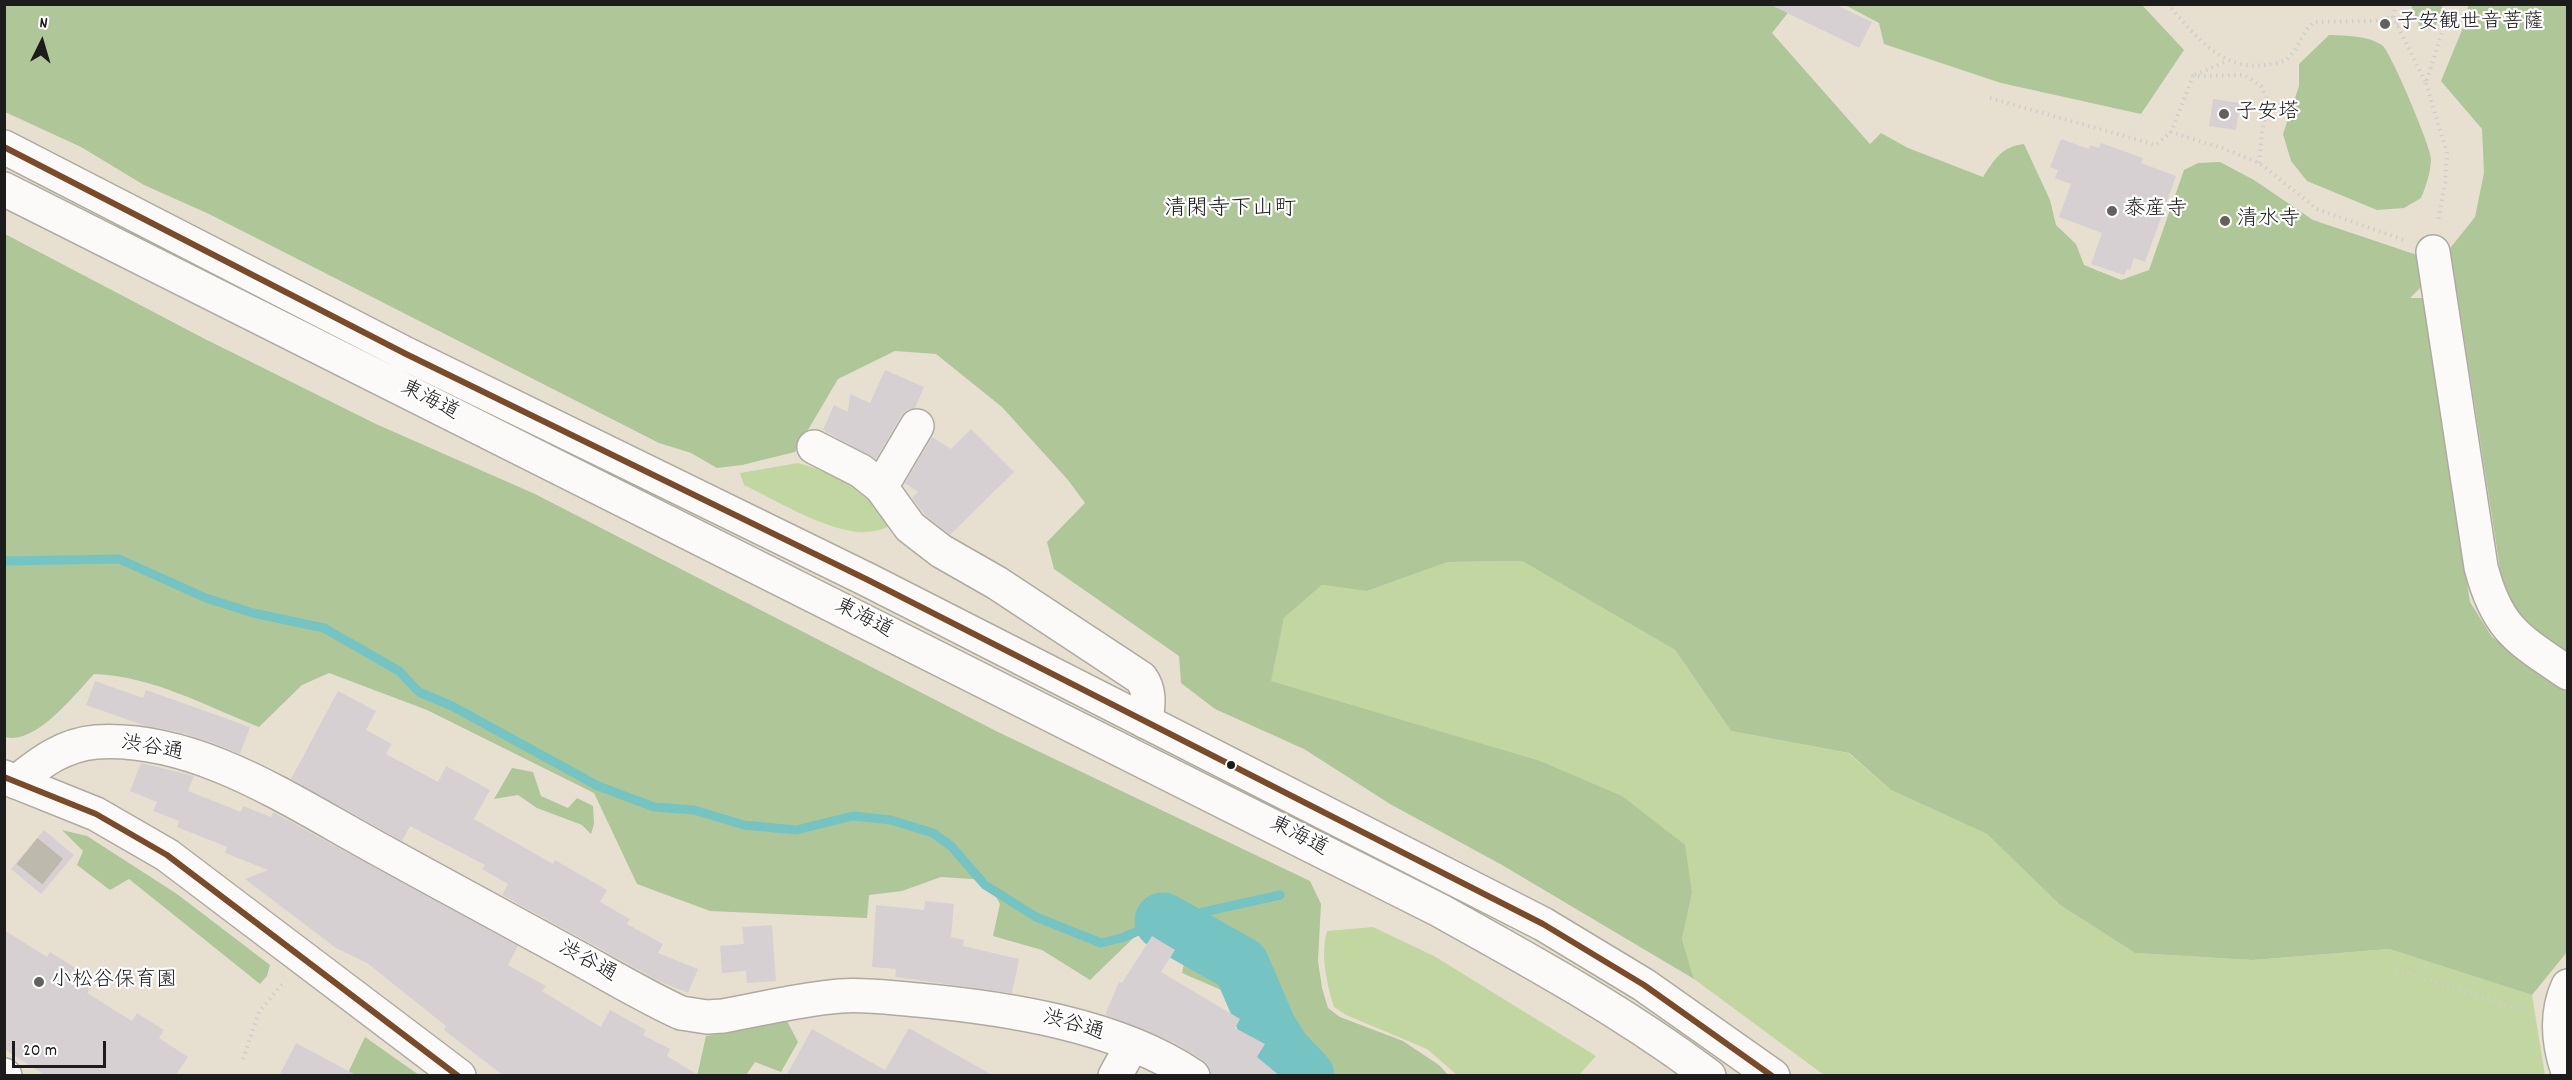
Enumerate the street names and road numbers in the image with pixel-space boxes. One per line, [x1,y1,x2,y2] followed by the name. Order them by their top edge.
[395,376,463,428] street label: 東海道
[829,594,897,646] street label: 東海道
[119,732,185,768] street label: 渋谷通
[1264,812,1332,864] street label: 東海道
[553,937,621,989] street label: 渋谷通
[1039,1006,1107,1048] street label: 渋谷通

